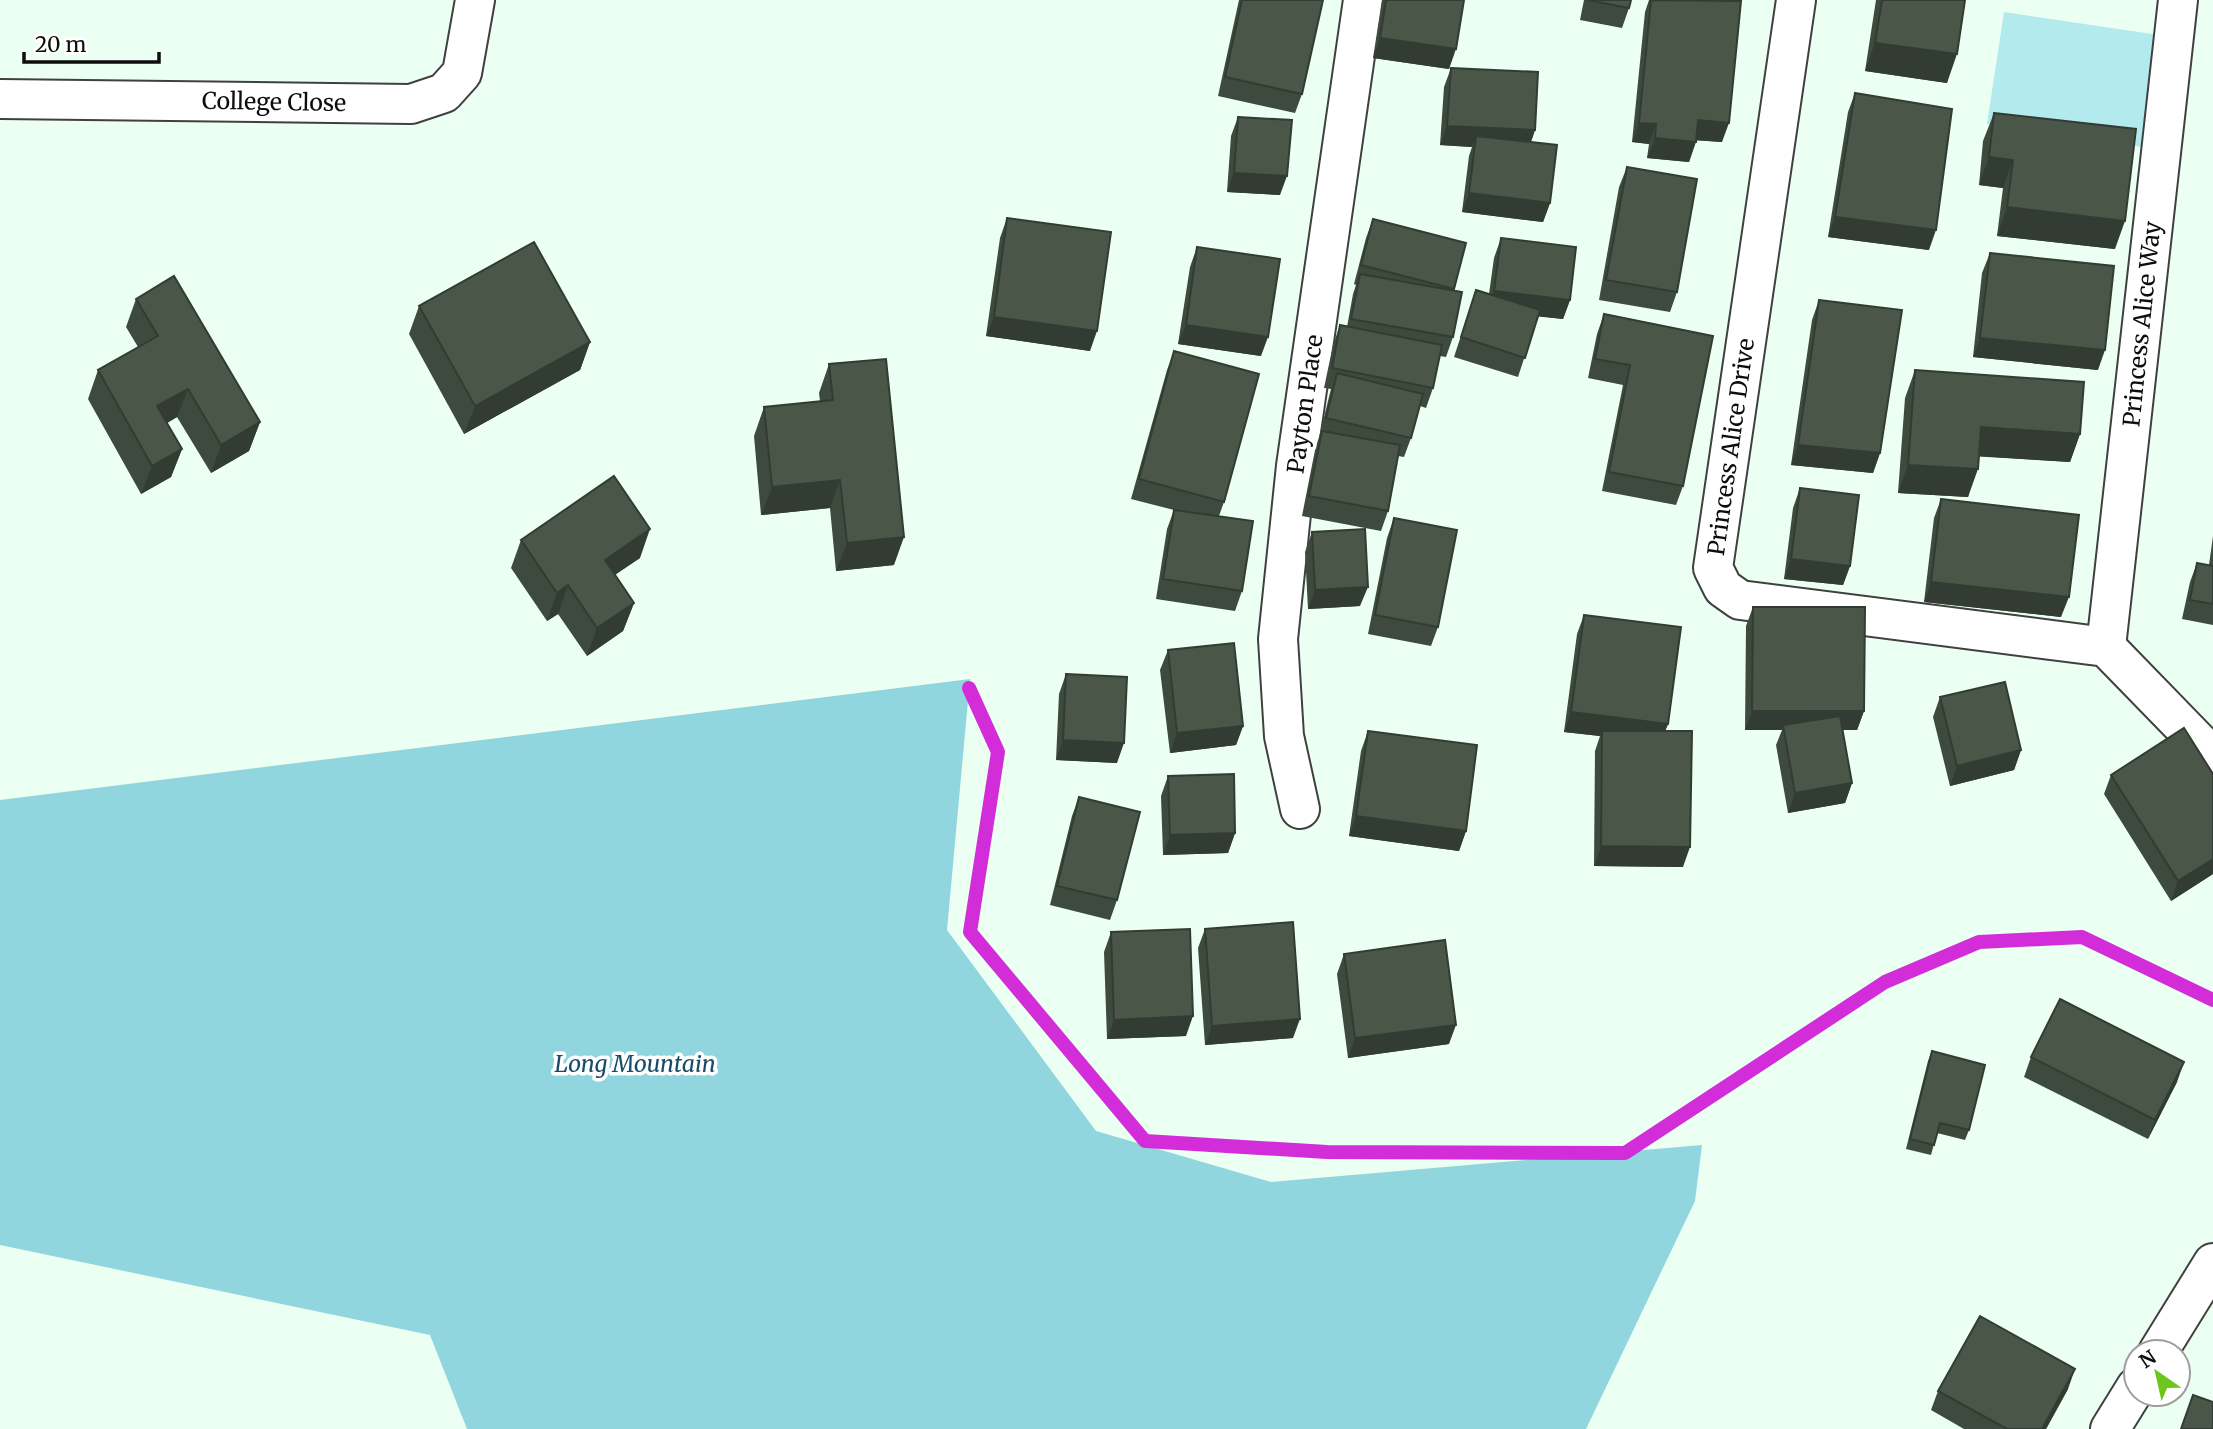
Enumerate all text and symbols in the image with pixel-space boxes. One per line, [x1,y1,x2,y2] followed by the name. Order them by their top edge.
[24,21,159,65] scale bar
[35,31,87,58] text: 20 m
[202,86,346,117] street label: College Close
[2116,219,2167,428] street label: Princess Alice Way
[1280,333,1329,475] street label: Payton Place
[1701,336,1760,557] street label: Princess Alice Drive
[554,1049,716,1078] park label: Long Mountain
[2122,1338,2192,1408] north arrow
[2135,1345,2160,1373] text: N

